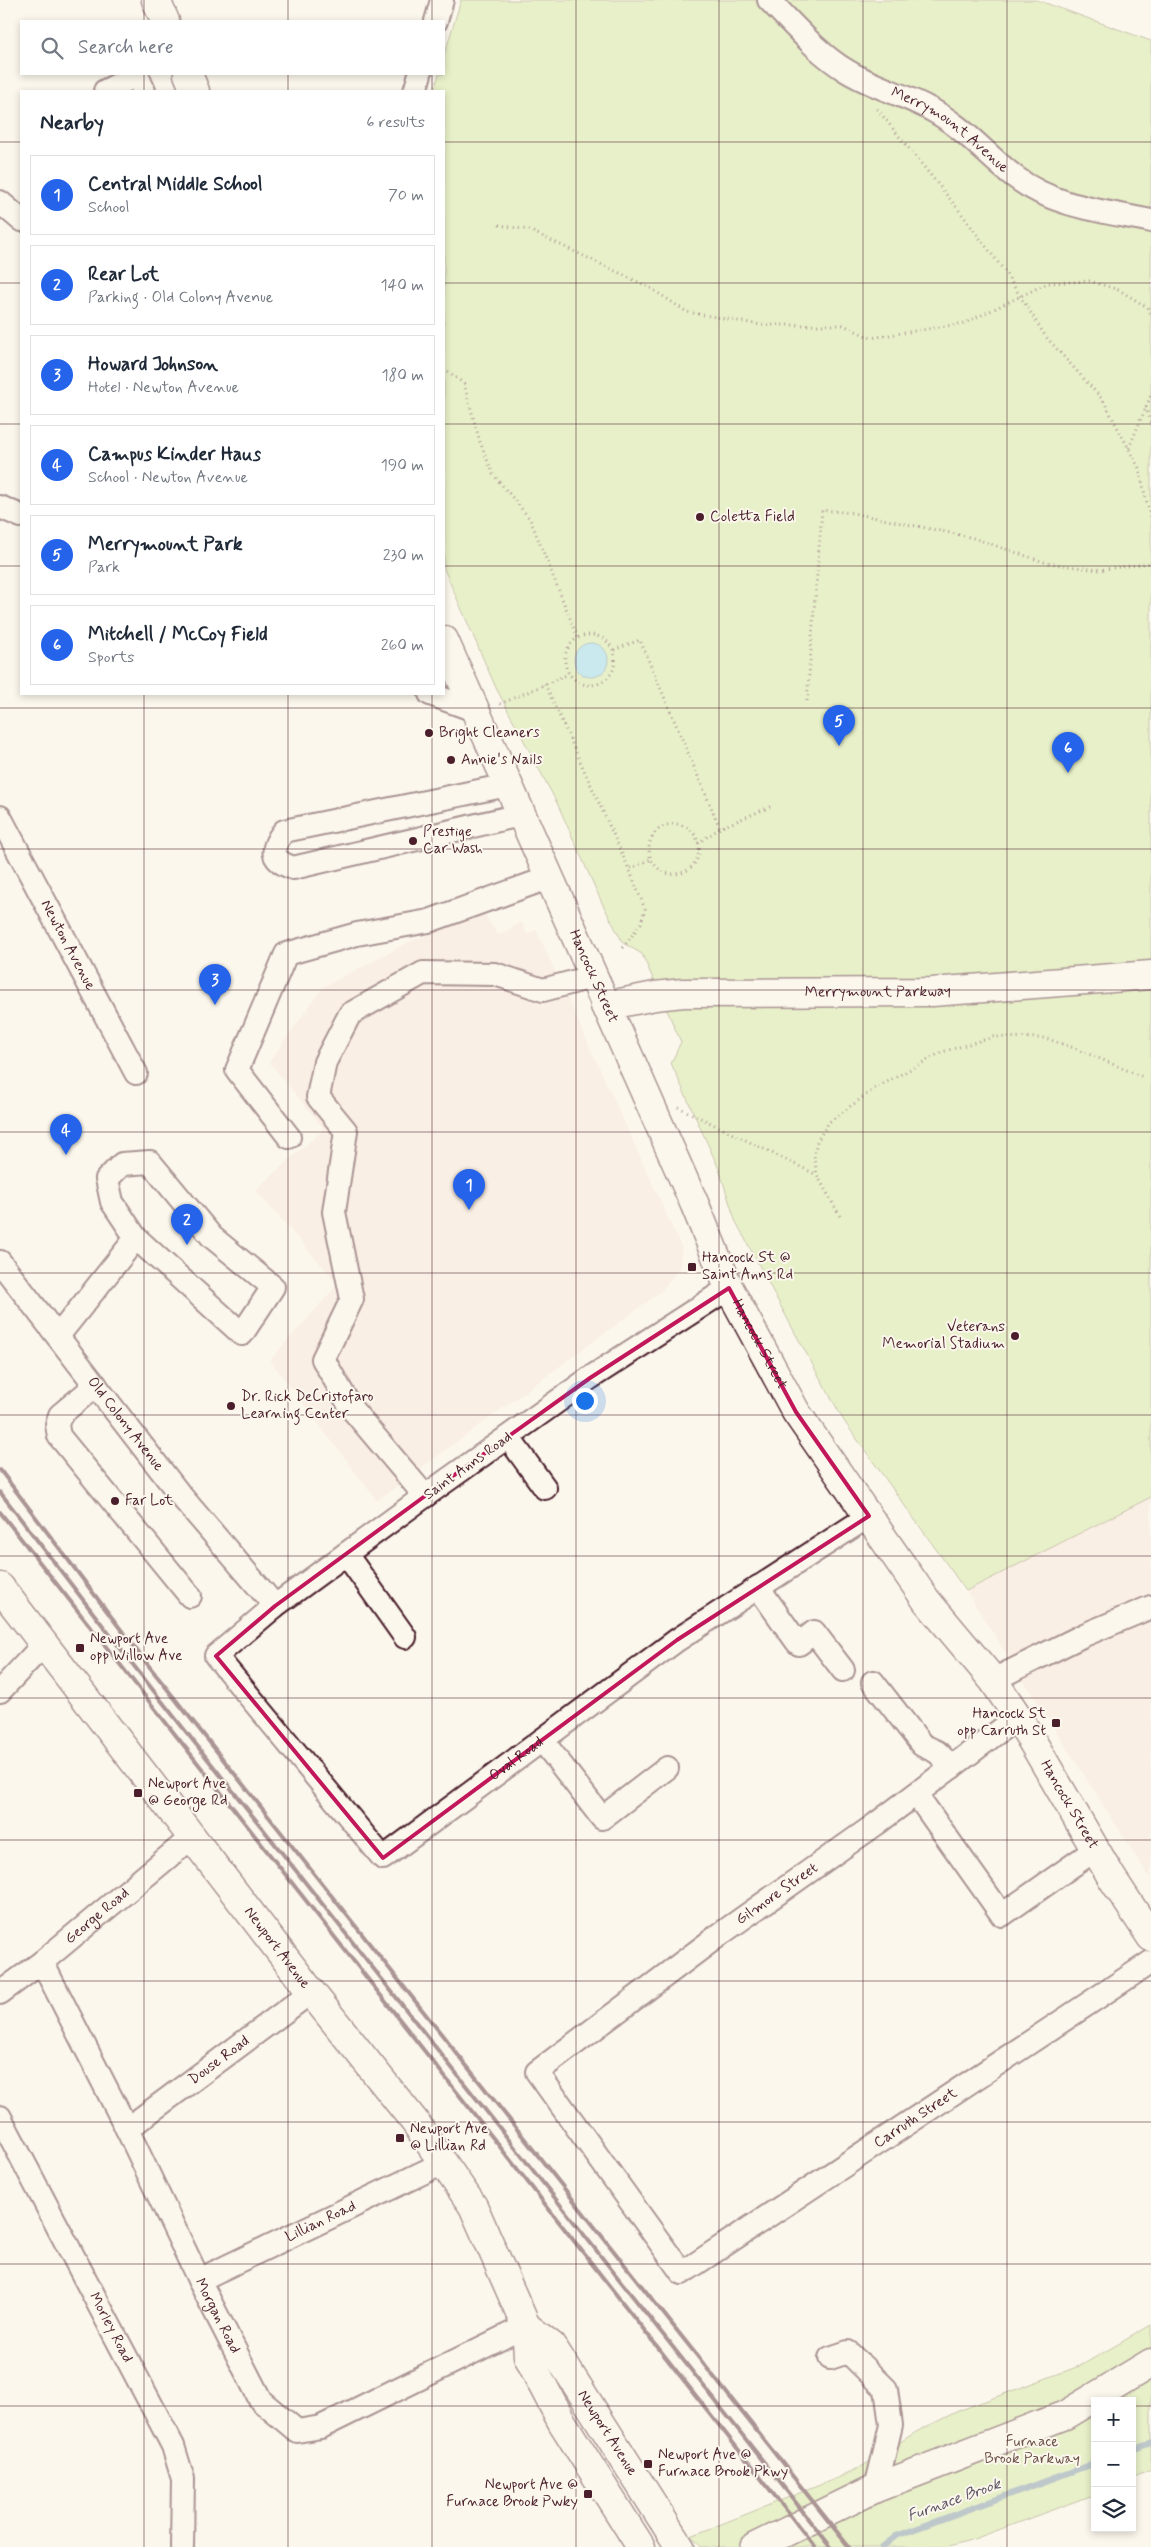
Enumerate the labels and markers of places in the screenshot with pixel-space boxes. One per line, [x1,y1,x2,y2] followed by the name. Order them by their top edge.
[710,507,795,527] place label: Coletta Field
[694,511,706,523] marker: Coletta Field
[823,705,855,746] pin: 5
[439,723,540,744] place label: Bright Cleaners
[423,727,435,739] marker: Bright Cleaners
[1052,732,1084,773] pin: 6
[461,750,543,770] place label: Annie's Nails
[445,754,457,766] marker: Annie's Nails
[423,822,483,859] place label: Prestige Car Wash
[407,835,419,847] marker: Prestige Car Wash
[199,964,231,1005] pin: 3
[50,1114,82,1155] pin: 4
[453,1169,485,1210] pin: 1
[171,1204,203,1245] pin: 2
[702,1248,793,1285] place label: Hancock St @ Saint Anns Rd
[686,1261,698,1273] marker: Hancock St @ Saint Anns Rd
[882,1317,1005,1354] place label: Veterans Memorial Stadium
[1009,1330,1021,1342] marker: Veterans Memorial Stadium
[241,1387,374,1425] place label: Dr. Rick DeCristofaro Learning Center
[225,1400,237,1412] marker: Dr. Rick DeCristofaro Learning Center
[125,1491,173,1511] place label: Far Lot
[109,1495,121,1507] marker: Far Lot
[90,1629,182,1666] place label: Newport Ave opp Willow Ave
[74,1642,86,1654] marker: Newport Ave opp Willow Ave
[957,1704,1046,1741] place label: Hancock St opp Carruth St
[1050,1717,1062,1729] marker: Hancock St opp Carruth St
[148,1774,227,1812] place label: Newport Ave @ George Rd
[132,1787,144,1799] marker: Newport Ave @ George Rd
[410,2119,488,2156] place label: Newport Ave @ Lillian Rd
[394,2132,406,2144] marker: Newport Ave @ Lillian Rd
[658,2445,788,2482] place label: Newport Ave @ Furnace Brook Pkwy
[642,2458,654,2470] marker: Newport Ave @ Furnace Brook Pkwy
[446,2475,578,2512] place label: Newport Ave @ Furnace Brook Pwky
[582,2488,594,2500] marker: Newport Ave @ Furnace Brook Pwky

